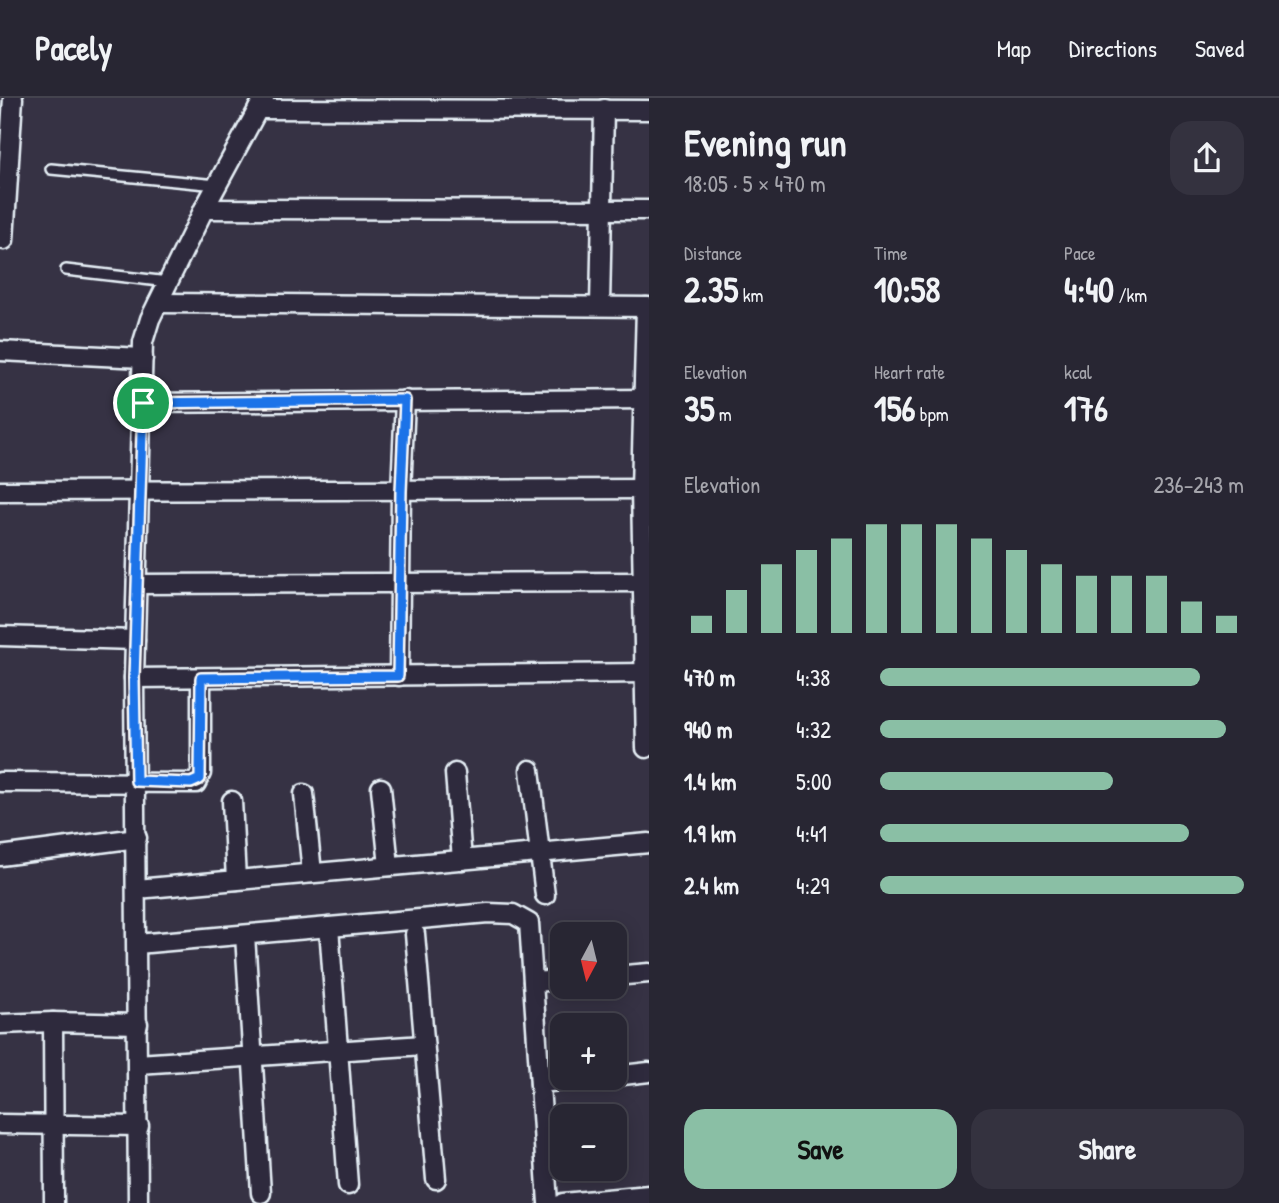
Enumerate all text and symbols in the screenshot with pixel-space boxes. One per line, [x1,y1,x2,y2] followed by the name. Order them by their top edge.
[35,26,112,70] text: Pacely
[997,32,1031,64] text: Map
[1069,32,1157,64] text: Directions
[1195,32,1244,64] text: Saved
[684,116,847,168] text: Evening run
[1170,121,1244,195] button: share
[684,168,826,199] text: 18:05 · 5 × 470 m
[684,240,742,266] text: Distance
[874,240,908,266] text: Time
[1064,240,1096,266] text: Pace
[684,266,738,313] text: 2.35
[874,266,940,313] text: 10:58
[1064,266,1114,313] text: 4:40
[738,282,764,308] text: km
[1114,282,1147,308] text: /km
[684,359,747,385] text: Elevation
[874,359,945,385] text: Heart rate
[1064,359,1092,385] text: kcal
[113,373,173,433] pin
[124,384,162,422] icon: arrive
[684,385,715,432] text: 35
[874,385,915,432] text: 156
[1064,385,1108,432] text: 176
[715,401,732,427] text: m
[915,401,949,427] text: bpm
[684,469,760,500] text: Elevation
[1153,469,1244,500] text: 236–243 m
[684,662,735,693] text: 470 m
[796,662,830,693] text: 4:38
[684,714,732,745] text: 940 m
[796,714,831,745] text: 4:32
[684,766,736,797] text: 1.4 km
[796,766,832,797] text: 5:00
[684,818,736,849] text: 1.9 km
[796,818,827,849] text: 4:41
[684,870,739,901] text: 2.4 km
[796,870,829,901] text: 4:29
[550,922,626,999] north arrow
[550,922,627,1181] map controls
[550,1013,627,1090] button: +
[550,1104,627,1181] button: −
[684,1109,957,1189] button: Save
[971,1109,1244,1189] button: Share

